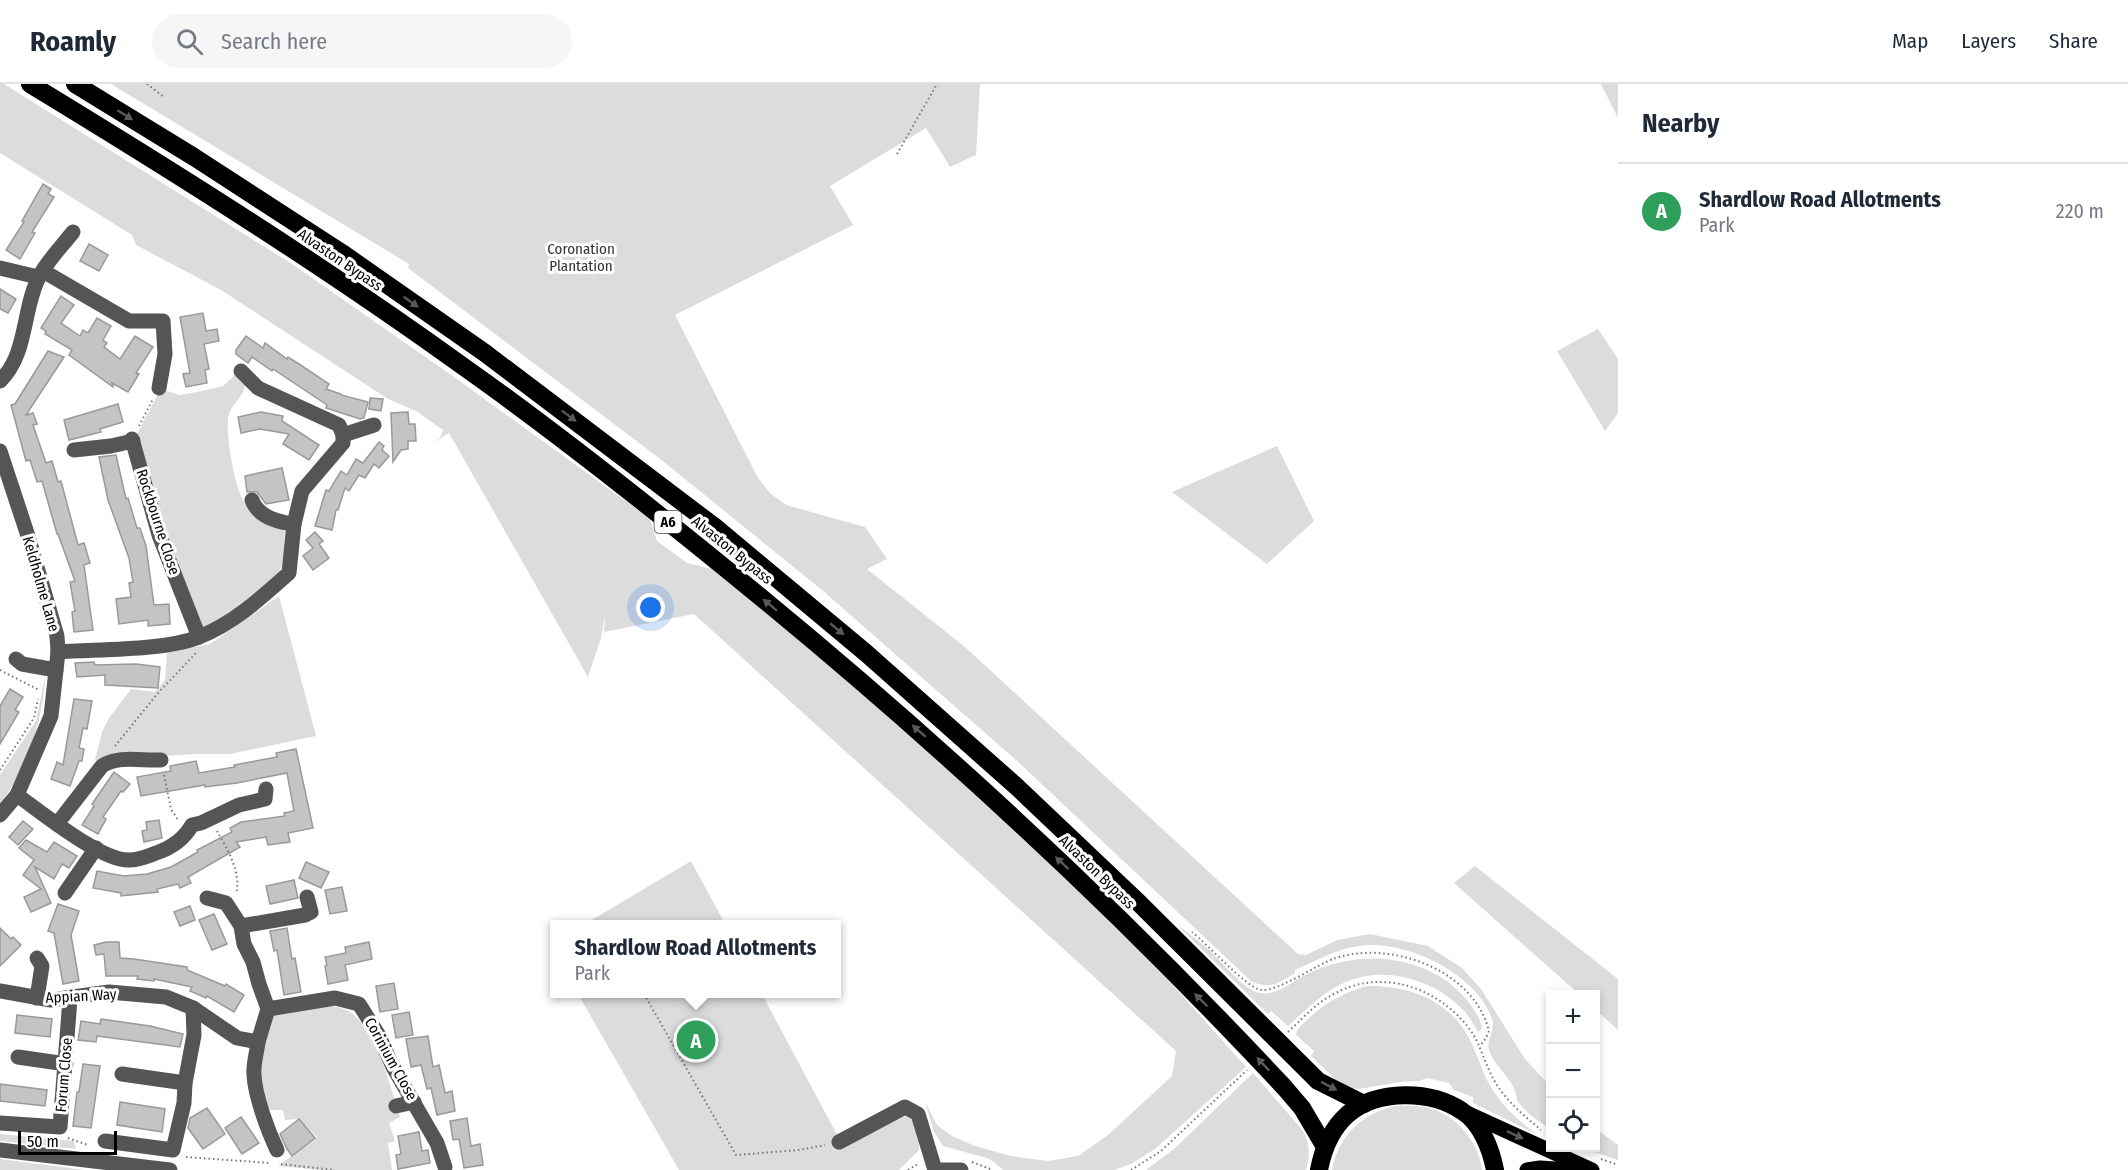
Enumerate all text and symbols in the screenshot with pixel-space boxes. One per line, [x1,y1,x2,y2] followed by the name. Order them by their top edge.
[152,14,572,68] search box
[30,25,116,58] text: Roamly
[173,25,206,58] icon: search
[221,28,327,55] text: Search here
[1892,28,1928,54] text: Map
[1961,28,2016,54] text: Layers
[2049,28,2098,54] text: Share
[1642,108,1719,139] text: Nearby
[117,109,133,120] one-way arrow
[1699,186,1941,213] text: Shardlow Road Allotments
[1656,199,1667,223] text: A
[2056,199,2104,223] text: 220 m
[1699,213,1735,237] text: Park
[294,225,386,295] street label: Alvaston Bypass
[547,240,615,275] park label: Coronation Plantation
[403,296,419,308] one-way arrow
[562,409,577,421] one-way arrow
[132,467,184,577] street label: Rockbourne Close
[654,511,682,533] road number: A6
[688,512,776,588] street label: Alvaston Bypass
[19,534,63,634] street label: Keldholme Lane
[636,593,665,622] your location
[762,598,778,611] one-way arrow
[829,622,845,635] one-way arrow
[912,725,927,738] one-way arrow
[1055,831,1139,913] street label: Alvaston Bypass
[1055,856,1070,870] one-way arrow
[550,920,841,998] popup
[575,934,816,961] text: Shardlow Road Allotments
[575,961,610,985] text: Park
[45,985,117,1007] street label: Appian Way
[1546,990,1600,1152] map controls
[1546,990,1600,1044] button: +
[1194,992,1208,1007] one-way arrow
[361,1014,421,1104] street label: Corinium Close
[676,1018,716,1062] pin: A
[52,1037,76,1113] street label: Forum Close
[1546,1044,1600,1098] button: −
[1256,1057,1270,1072] one-way arrow
[1321,1082,1338,1091] one-way arrow
[1546,1098,1600,1152] button: locate
[18,1128,117,1156] scale bar
[1507,1130,1524,1139] one-way arrow
[27,1132,59,1151] text: 50 m

